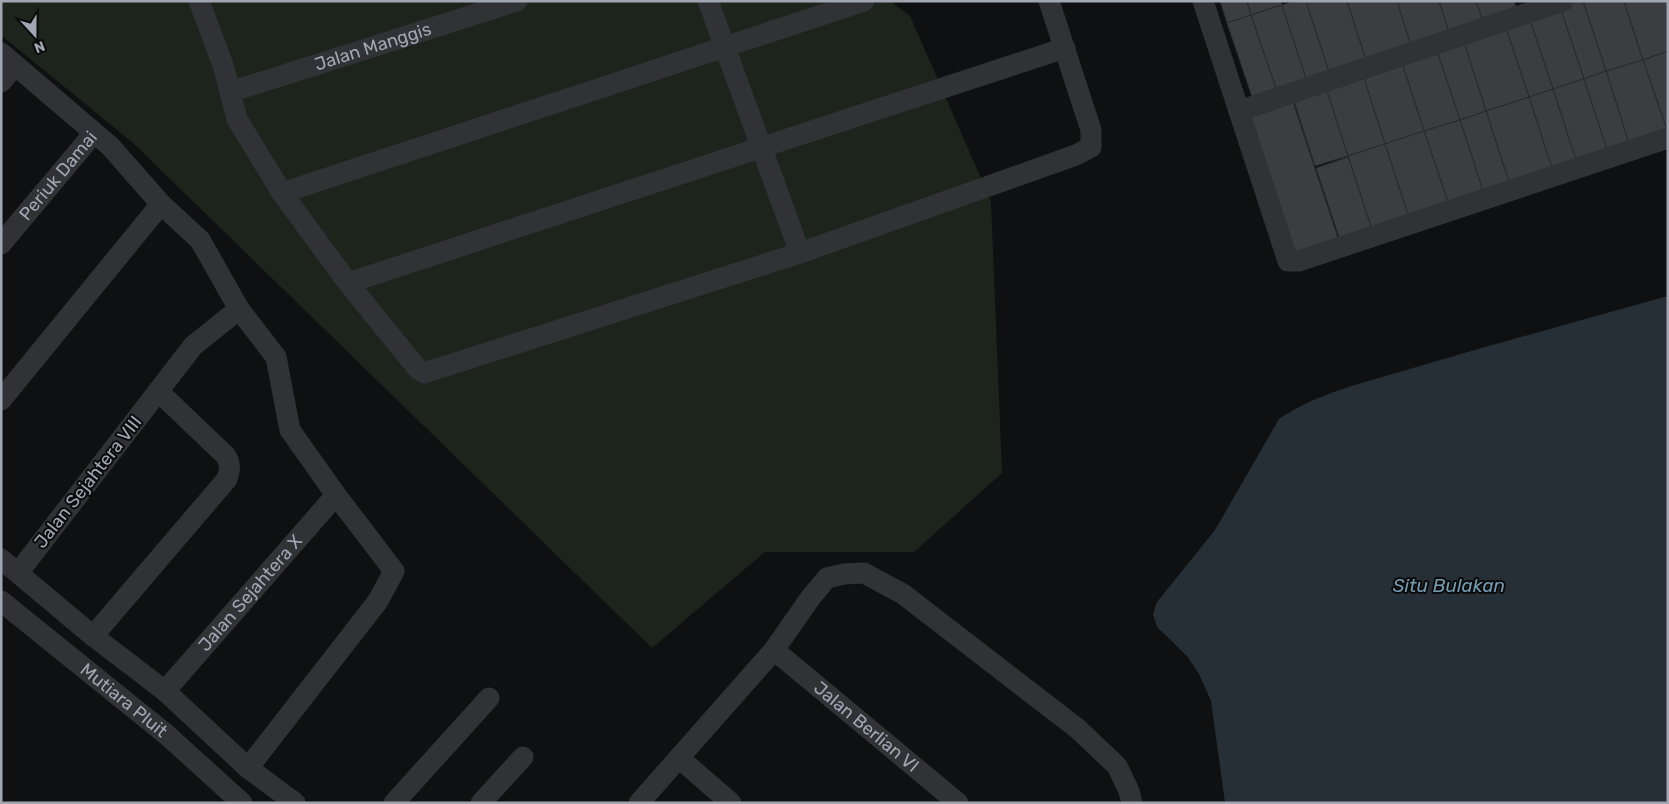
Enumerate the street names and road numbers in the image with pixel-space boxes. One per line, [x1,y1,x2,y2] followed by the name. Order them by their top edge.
[312,18,434,75] street label: Jalan Manggis
[14,127,102,225] street label: Periuk Damai
[30,412,146,552] street label: Jalan Sejahtera VIII
[194,530,307,656] street label: Jalan Sejahtera X
[76,658,172,742] street label: Mutiara Pluit
[809,677,923,777] street label: Jalan Berlian VI

